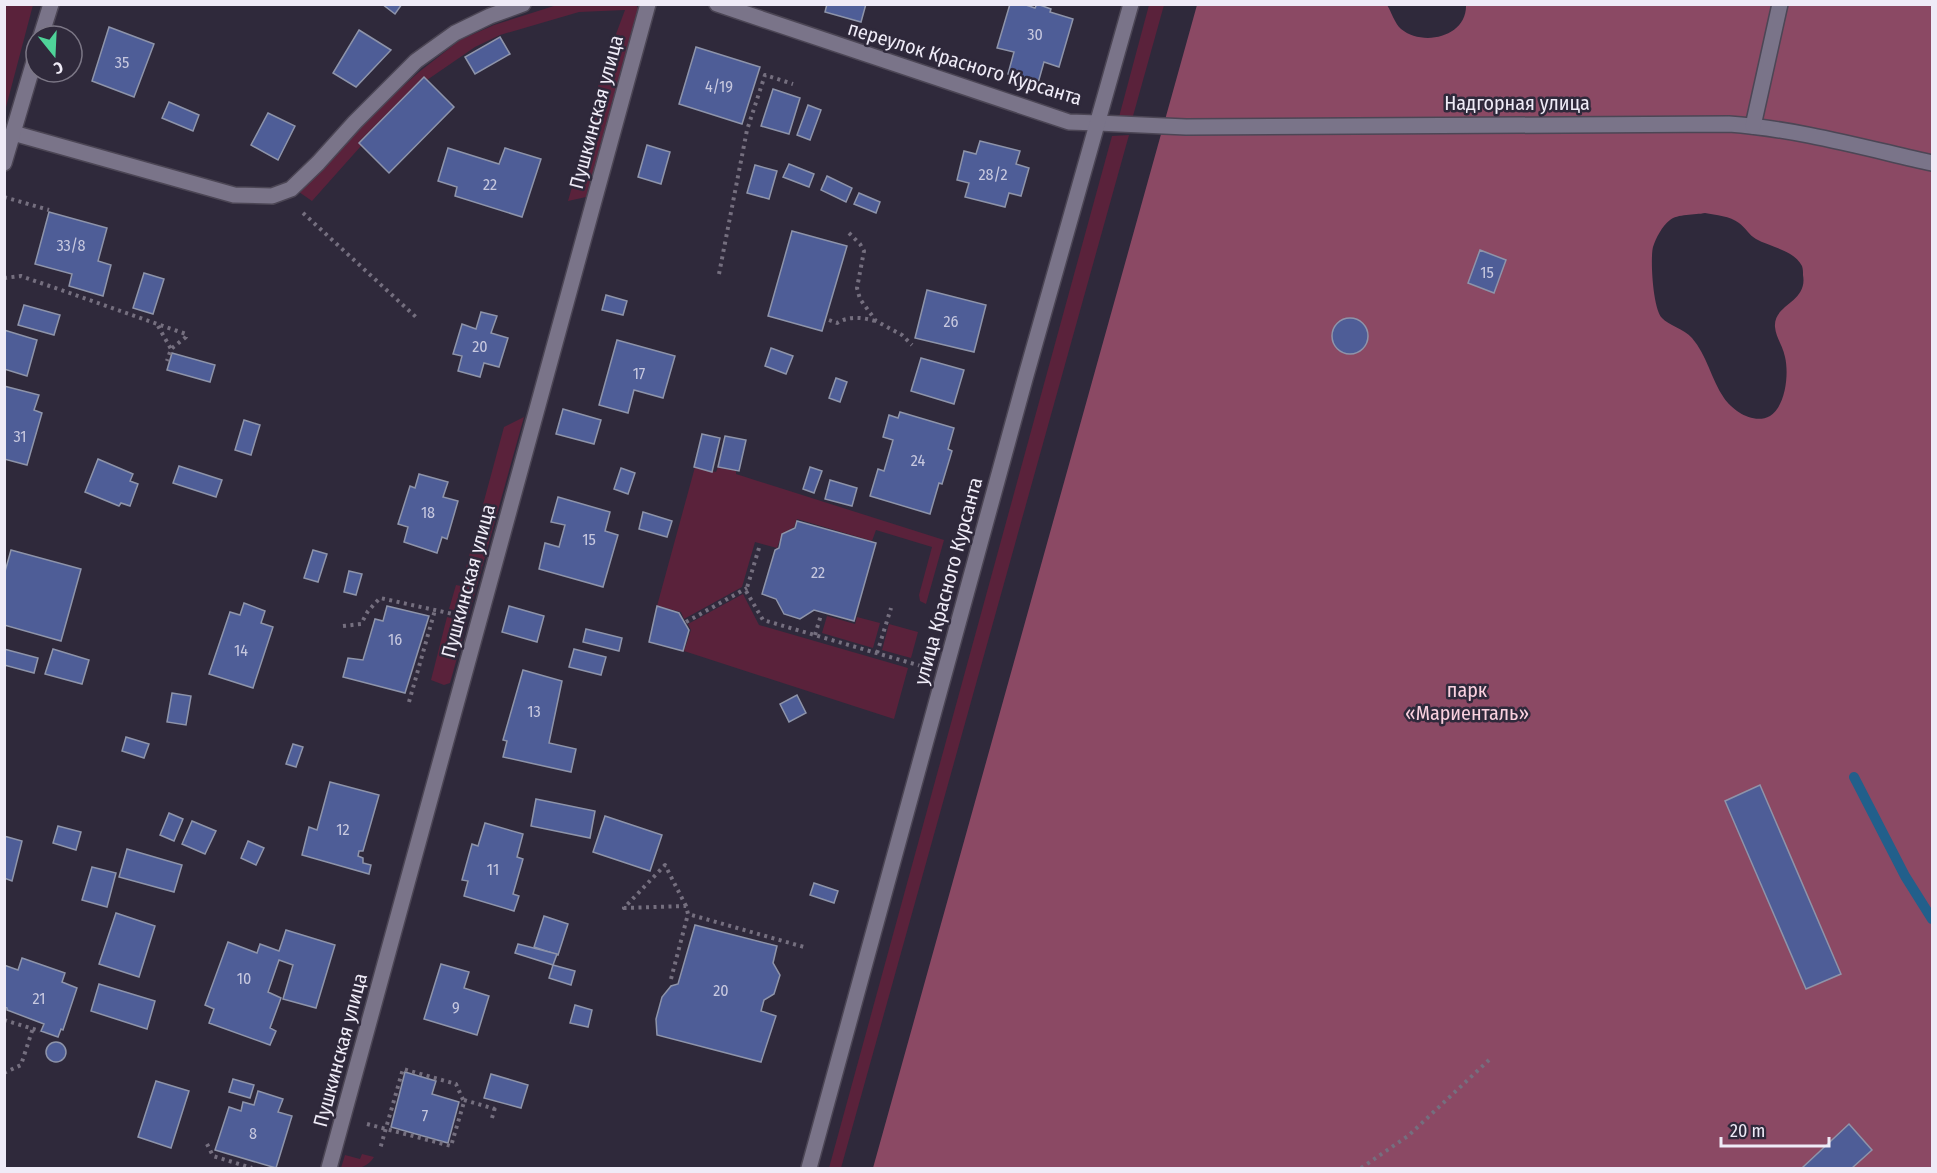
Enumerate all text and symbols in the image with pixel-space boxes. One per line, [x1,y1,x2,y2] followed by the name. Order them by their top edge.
[845,16,1085,110] street label: переулок Красного Курсанта
[24,24,84,84] north arrow
[1027,25,1043,44] house number: 30
[564,32,628,192] street label: Пушкинская улица
[115,53,129,72] house number: 35
[51,57,65,78] text: С
[705,77,733,96] house number: 4/19
[1444,91,1590,115] street label: Надгорная улица
[979,165,1007,184] house number: 28/2
[483,175,497,194] house number: 22
[56,236,86,255] house number: 33/8
[1480,263,1494,282] house number: 15
[944,312,959,331] house number: 26
[472,337,488,356] house number: 20
[633,364,646,383] house number: 17
[13,427,27,446] house number: 31
[911,451,925,470] house number: 24
[909,475,987,687] street label: улица Красного Курсанта
[436,501,500,661] street label: Пушкинская улица
[421,503,435,522] house number: 18
[582,530,596,549] house number: 15
[811,563,825,582] house number: 22
[388,630,402,649] house number: 16
[234,641,248,660] house number: 14
[1405,678,1529,725] park label: парк «Мариенталь»
[527,702,541,721] house number: 13
[336,820,350,839] house number: 12
[487,860,499,879] house number: 11
[237,969,251,988] house number: 10
[308,970,372,1130] street label: Пушкинская улица
[713,981,729,1000] house number: 20
[33,989,45,1008] house number: 21
[452,998,460,1017] house number: 9
[422,1106,429,1125] house number: 7
[1721,1110,1829,1148] scale bar
[1730,1120,1765,1142] text: 20 m
[249,1124,257,1143] house number: 8

